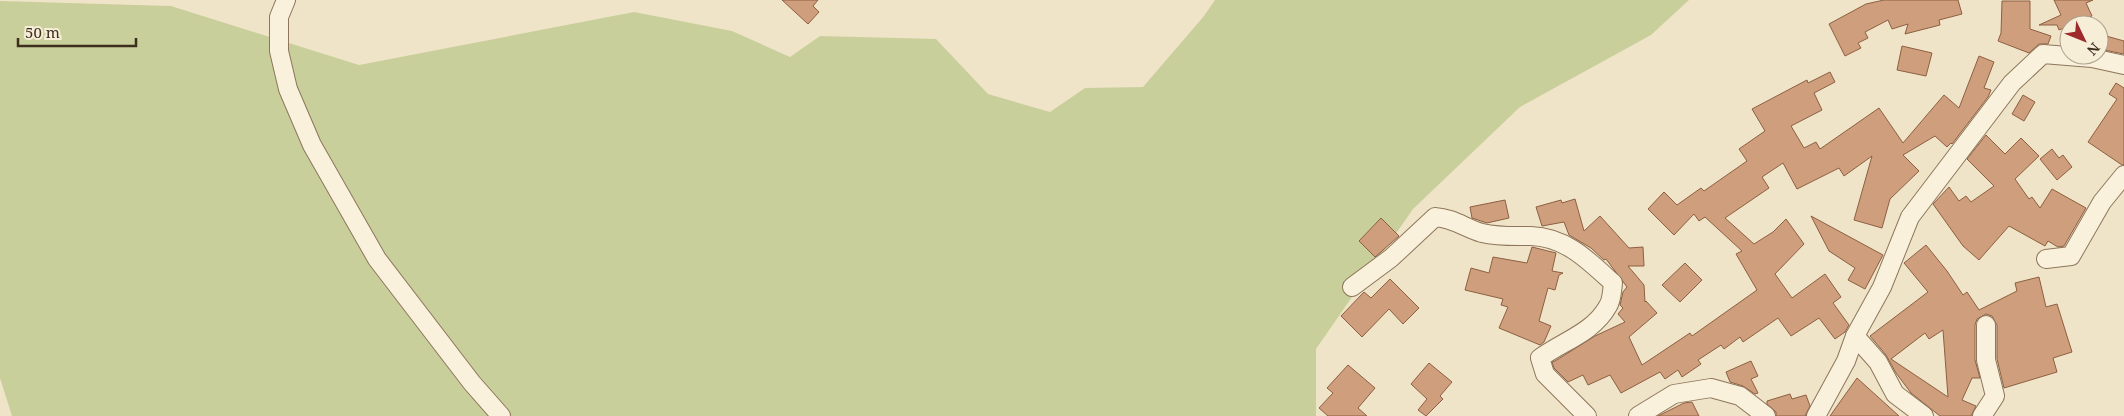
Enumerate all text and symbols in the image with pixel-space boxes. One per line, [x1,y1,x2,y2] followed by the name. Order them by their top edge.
[18,15,135,47] scale bar
[2059,15,2109,65] north arrow
[25,22,60,42] text: 50 m
[2083,39,2105,60] text: N

